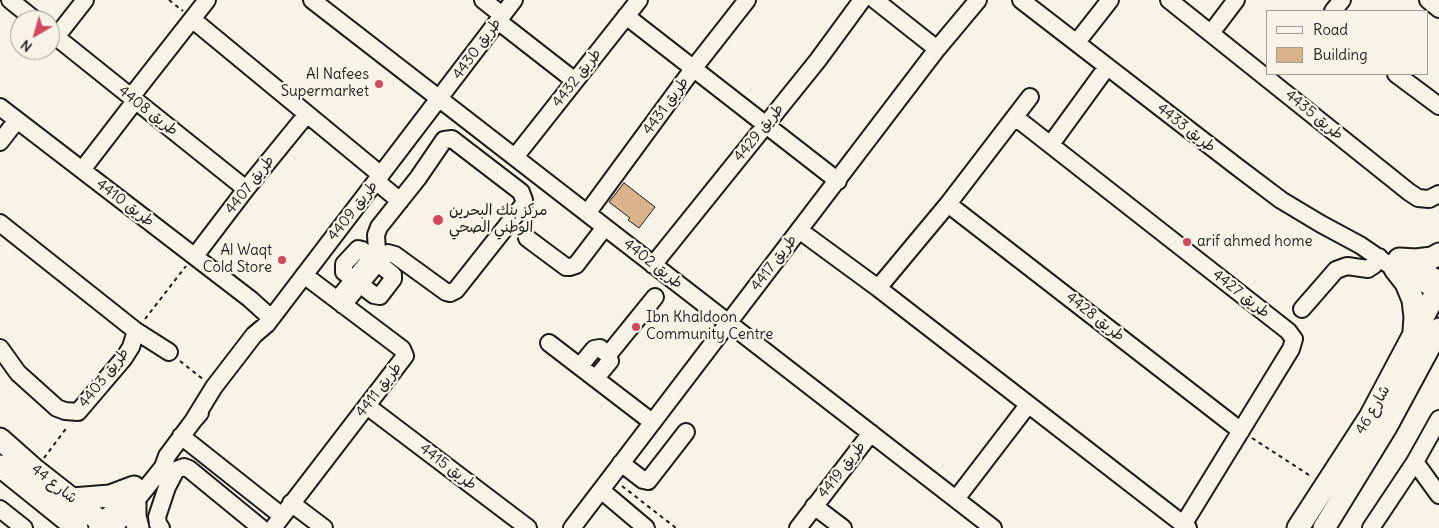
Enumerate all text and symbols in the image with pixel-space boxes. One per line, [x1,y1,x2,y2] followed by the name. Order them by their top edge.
[10,10,60,60] north arrow
[1266,10,1429,75] legend
[449,15,505,83] street label: طريق 4430
[1313,20,1348,39] text: Road
[17,36,36,56] text: N
[549,45,605,111] street label: طريق 4432
[1313,45,1368,64] text: Building
[281,66,369,101] place label: Al Nafees Supermarket
[639,74,693,138] street label: طريق 4431
[373,78,385,90] marker: Al Nafees Supermarket
[115,82,181,140] street label: طريق 4408
[1281,86,1347,144] street label: طريق 4435
[730,100,788,166] street label: طريق 4429
[1153,100,1219,156] street label: طريق 4433
[222,152,278,218] street label: طريق 4407
[92,175,158,231] street label: طريق 4410
[324,178,382,244] street label: طريق 4409
[449,202,547,237] place label: مركز بنك البحرين الوطني الصحي
[431,213,445,227] marker: مركز بنك البحرين الوطني الصحي
[747,231,801,295] street label: طريق 4417
[1197,233,1313,251] place label: arif ahmed home
[620,235,686,293] street label: طريق 4402
[1181,236,1193,248] marker: arif ahmed home
[203,242,272,277] place label: Al Waqt Cold Store
[276,254,288,266] marker: Al Waqt Cold Store
[1209,266,1273,322] street label: طريق 4427
[1062,289,1128,345] street label: طريق 4428
[646,309,773,344] place label: Ibn Khaldoon Community Centre
[630,321,642,333] marker: Ibn Khaldoon Community Centre
[75,345,133,411] street label: طريق 4403
[352,359,406,421] street label: طريق 4411
[1352,382,1394,438] street label: شارع 46
[814,438,870,502] street label: طريق 4419
[416,440,480,494] street label: طريق 4415
[27,460,81,508] street label: شارع 44

